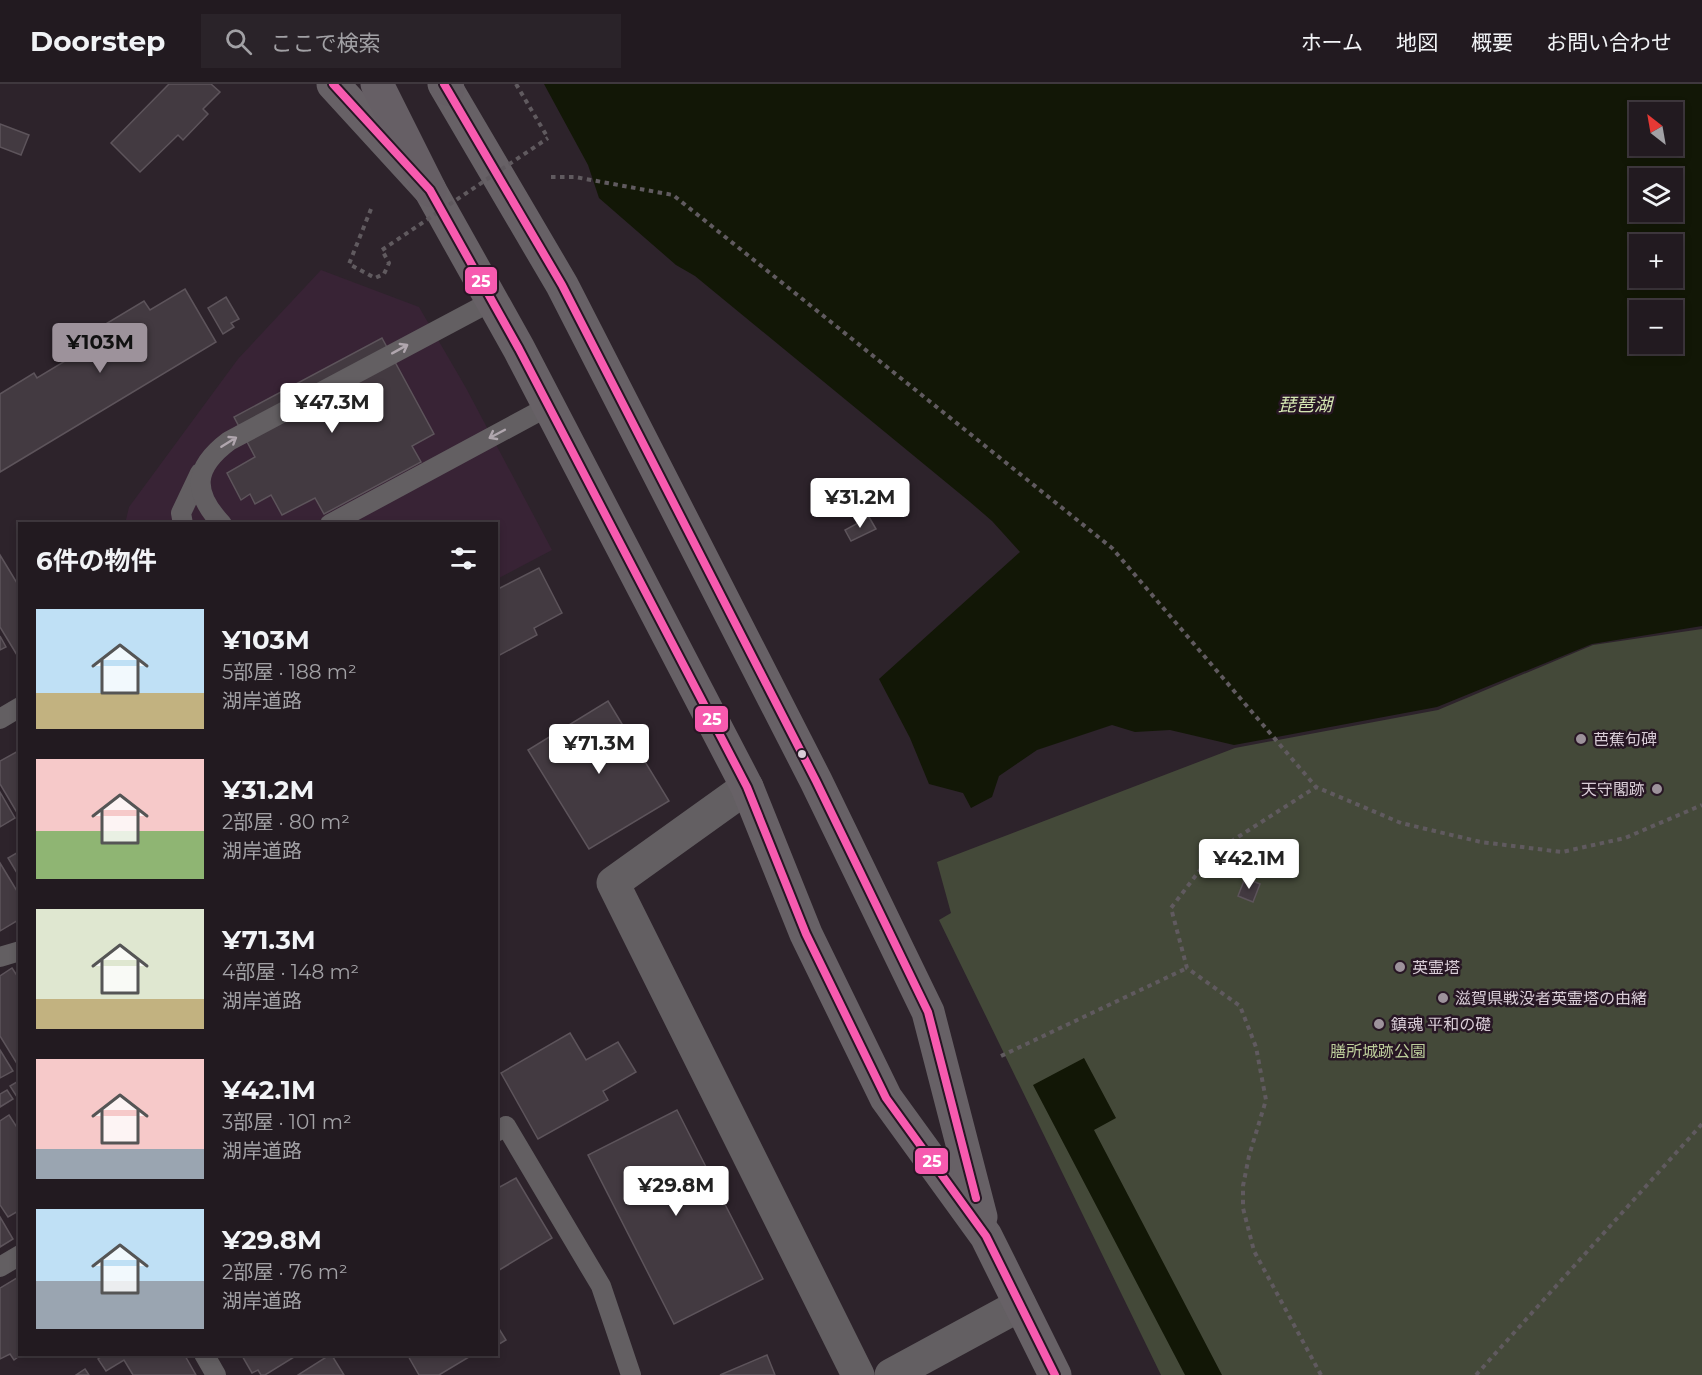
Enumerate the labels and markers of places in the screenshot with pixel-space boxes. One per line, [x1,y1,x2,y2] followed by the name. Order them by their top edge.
[58,323,142,374] pin: ¥103M
[283,383,381,434] pin: ¥47.3M
[811,478,909,529] pin: ¥31.2M
[550,724,648,775] pin: ¥71.3M
[1593,730,1657,749] place label: 芭蕉句碑
[1574,732,1588,746] marker: 芭蕉句碑
[796,748,808,760] unlabelled marker
[1581,780,1645,799] place label: 天守閣跡
[1650,782,1664,796] marker: 天守閣跡
[1200,839,1298,890] pin: ¥42.1M
[1412,958,1460,977] place label: 英霊塔
[1393,960,1407,974] marker: 英霊塔
[1455,989,1647,1008] place label: 滋賀県戦没者英霊塔の由緒
[1436,991,1450,1005] marker: 滋賀県戦没者英霊塔の由緒
[1391,1015,1491,1034] place label: 鎮魂 平和の礎
[1372,1017,1386,1031] marker: 鎮魂 平和の礎
[627,1166,725,1217] pin: ¥29.8M

